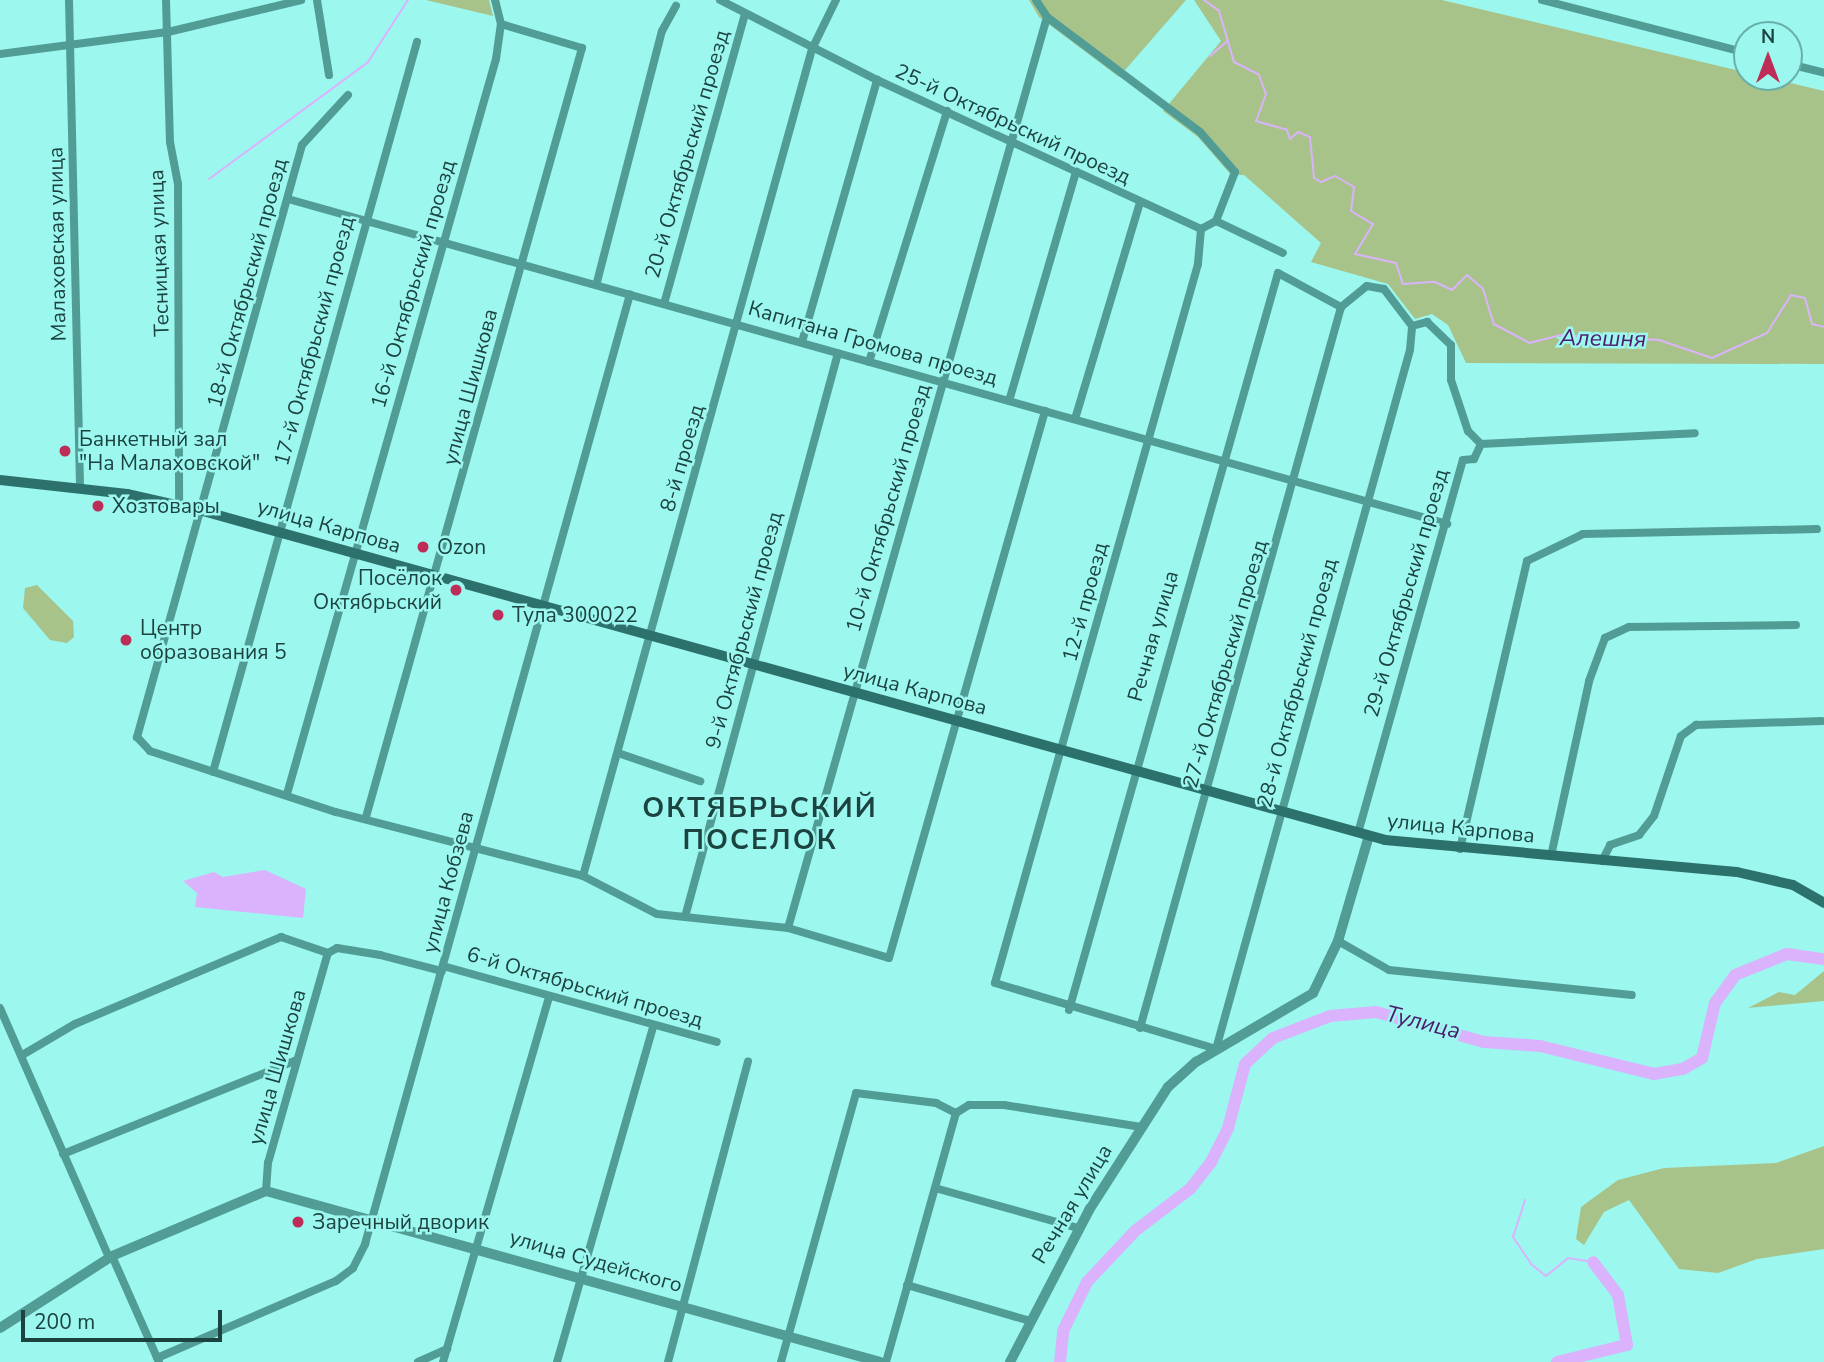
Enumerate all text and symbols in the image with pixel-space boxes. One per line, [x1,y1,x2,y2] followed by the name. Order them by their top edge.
[1733,21,1803,91] north arrow
[1761,24,1775,50] text: N
[639,27,735,281] street label: 20-й Октябрьский проезд
[891,58,1135,190] street label: 25-й Октябрьский проезд
[43,146,71,342] street label: Малаховская улица
[202,156,292,410] street label: 18-й Октябрьский проезд
[365,157,461,411] street label: 16-й Октябрьский проезд
[143,169,175,337] street label: Тесницкая улица
[269,214,359,468] street label: 17-й Октябрьский проезд
[746,295,1000,391] street label: Капитана Громова проезд
[437,306,503,468] street label: улица Шишкова
[1559,324,1647,354] water label: Алешня
[840,381,936,635] street label: 10-й Октябрьский проезд
[655,402,709,514] street label: 8-й проезд
[79,426,260,476] place label: Банкетный зал "На Малаховской"
[57,443,73,459] marker: Банкетный зал "На Малаховской"
[1358,466,1454,720] street label: 29-й Октябрьский проезд
[112,493,220,519] place label: Хозтовары
[254,493,404,559] street label: улица Карпова
[90,498,106,514] marker: Хозтовары
[700,509,788,751] street label: 9-й Октябрьский проезд
[437,534,486,560] place label: Ozon
[1177,537,1273,791] street label: 27-й Октябрьский проезд
[415,539,431,555] marker: Ozon
[1057,539,1113,665] street label: 12-й проезд
[1252,556,1342,810] street label: 28-й Октябрьский проезд
[313,565,442,615] place label: Посёлок Октябрьский
[1122,568,1184,704] street label: Речная улица
[448,582,464,598] marker: Посёлок Октябрьский
[512,602,638,628] place label: Тула 300022
[490,607,506,623] marker: Тула 300022
[140,615,287,665] place label: Центр образования 5
[118,632,134,648] marker: Центр образования 5
[840,658,990,720] street label: улица Карпова
[644,791,876,857] district label: ОКТЯБРЬСКИЙ ПОСЕЛОК
[417,808,479,956] street label: улица Кобзева
[1386,808,1536,848] street label: улица Карпова
[464,941,706,1033] street label: 6-й Октябрьский проезд
[243,986,311,1148] street label: улица Шишкова
[1383,1000,1463,1046] water label: Тулица
[1026,1140,1118,1268] street label: Речная улица
[312,1209,489,1235] place label: Заречный дворик
[290,1214,306,1230] marker: Заречный дворик
[507,1224,685,1298] street label: улица Судейского
[24,1296,226,1340] scale bar
[34,1308,95,1336] text: 200 m

